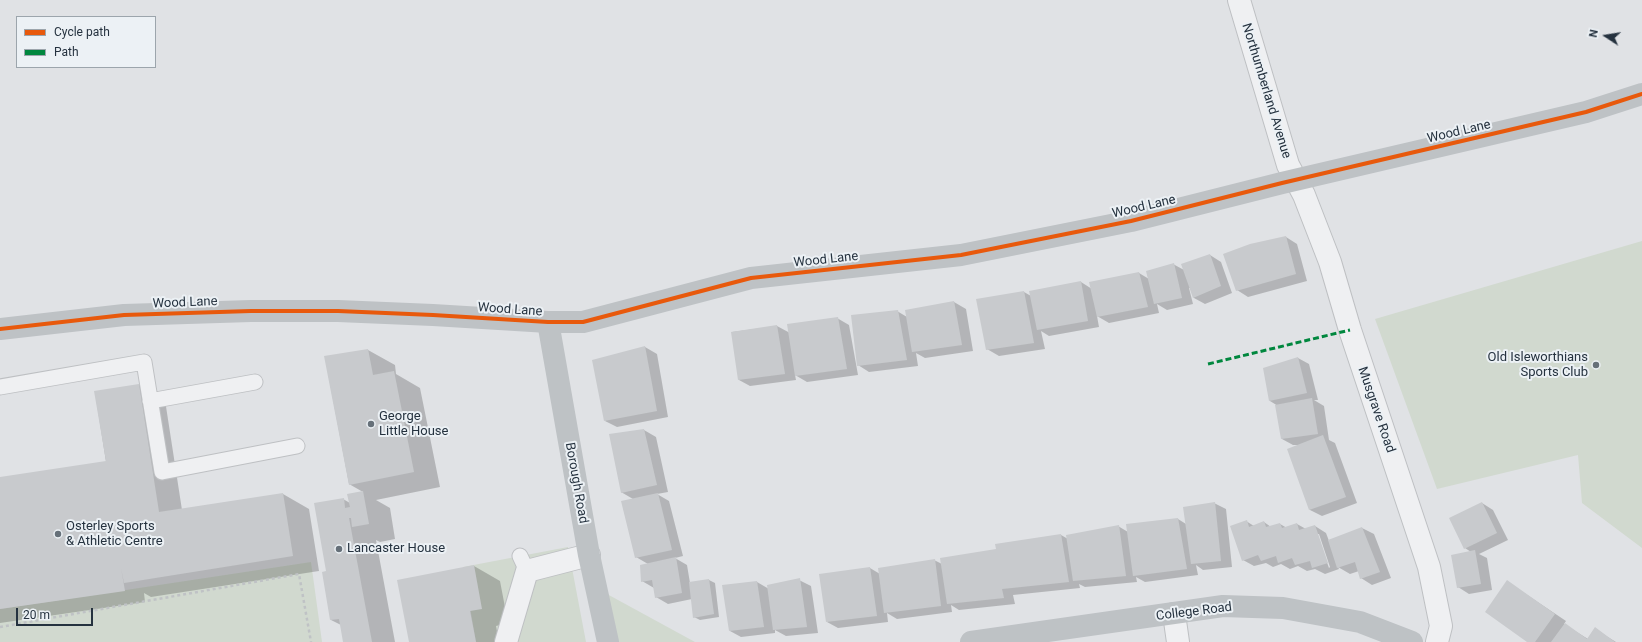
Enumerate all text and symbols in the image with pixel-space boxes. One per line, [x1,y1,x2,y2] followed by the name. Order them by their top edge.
[16,16,156,68] legend
[1586,16,1626,56] north arrow
[1238,22,1294,160] street label: Northumberland Avenue
[54,25,110,39] text: Cycle path
[1587,28,1601,39] text: N
[54,45,79,59] text: Path
[1426,117,1492,147] street label: Wood Lane
[1111,192,1177,222] street label: Wood Lane
[793,249,859,271] street label: Wood Lane
[152,294,218,312] street label: Wood Lane
[477,300,543,320] street label: Wood Lane
[1488,350,1588,381] place label: Old Isleworthians Sports Club
[1591,360,1601,370] marker: Old Isleworthians Sports Club
[1354,365,1398,455] street label: Musgrave Road
[379,409,448,440] place label: George Little House
[366,419,376,429] marker: George Little House
[561,441,591,525] street label: Borough Road
[66,519,163,550] place label: Osterley Sports & Athletic Centre
[53,529,63,539] marker: Osterley Sports & Athletic Centre
[347,541,445,557] place label: Lancaster House
[334,544,344,554] marker: Lancaster House
[18,600,95,626] scale bar
[1155,600,1233,624] street label: College Road
[23,608,50,622] text: 20 m

